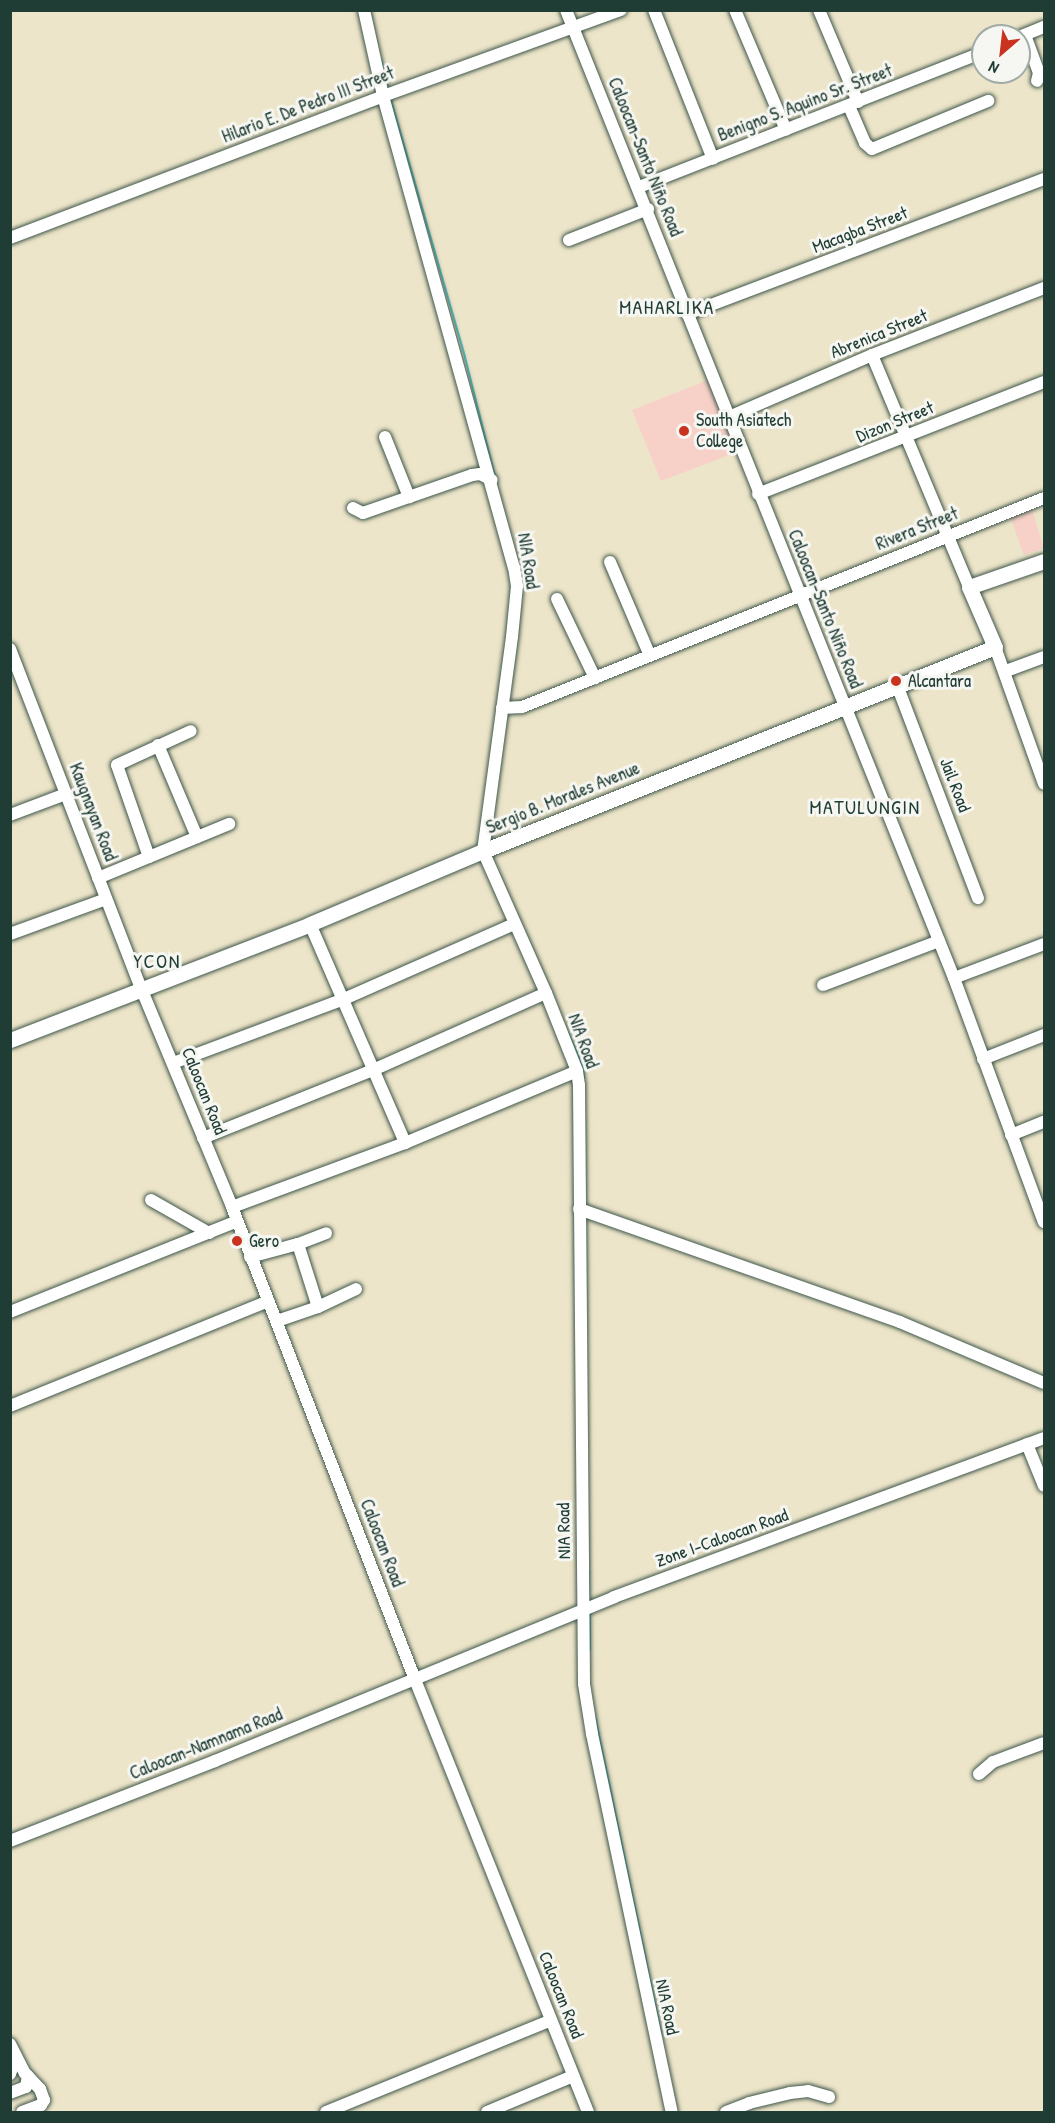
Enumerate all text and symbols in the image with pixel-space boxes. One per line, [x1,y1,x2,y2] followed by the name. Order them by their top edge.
[971,24,1031,84] north arrow
[985,56,1002,80] text: N
[715,60,895,146] street label: Benigno S. Aquino Sr. Street
[219,62,397,148] street label: Hilario E. De Pedro III Street
[603,74,687,240] street label: Caloocan-Santo Niño Road
[809,202,911,258] street label: Macagba Street
[619,294,715,318] district label: MAHARLIKA
[827,305,931,363] street label: Abrenica Street
[853,397,937,447] street label: Dizon Street
[696,410,791,452] place label: South Asiatech College
[677,424,691,438] marker: South Asiatech College
[873,503,961,555] street label: Rivera Street
[783,526,867,692] street label: Caloocan-Santo Niño Road
[513,532,543,590] street label: NIA Road
[908,670,971,692] place label: Alcantara
[889,674,903,688] marker: Alcantara
[935,755,975,815] street label: Jail Road
[483,757,643,839] street label: Sergio B. Morales Avenue
[64,760,122,864] street label: Kaugnayan Road
[809,794,921,818] district label: MATULUNGIN
[133,948,181,972] district label: YCON
[563,1011,603,1071] street label: NIA Road
[177,1044,231,1138] street label: Caloocan Road
[249,1230,279,1252] place label: Gero
[230,1234,244,1248] marker: Gero
[355,1496,409,1590] street label: Caloocan Road
[553,1503,575,1559] street label: NIA Road
[653,1504,791,1572] street label: Zone I-Caloocan Road
[127,1704,285,1784] street label: Caloocan-Namnama Road
[534,1948,588,2042] street label: Caloocan Road
[651,1977,683,2037] street label: NIA Road

